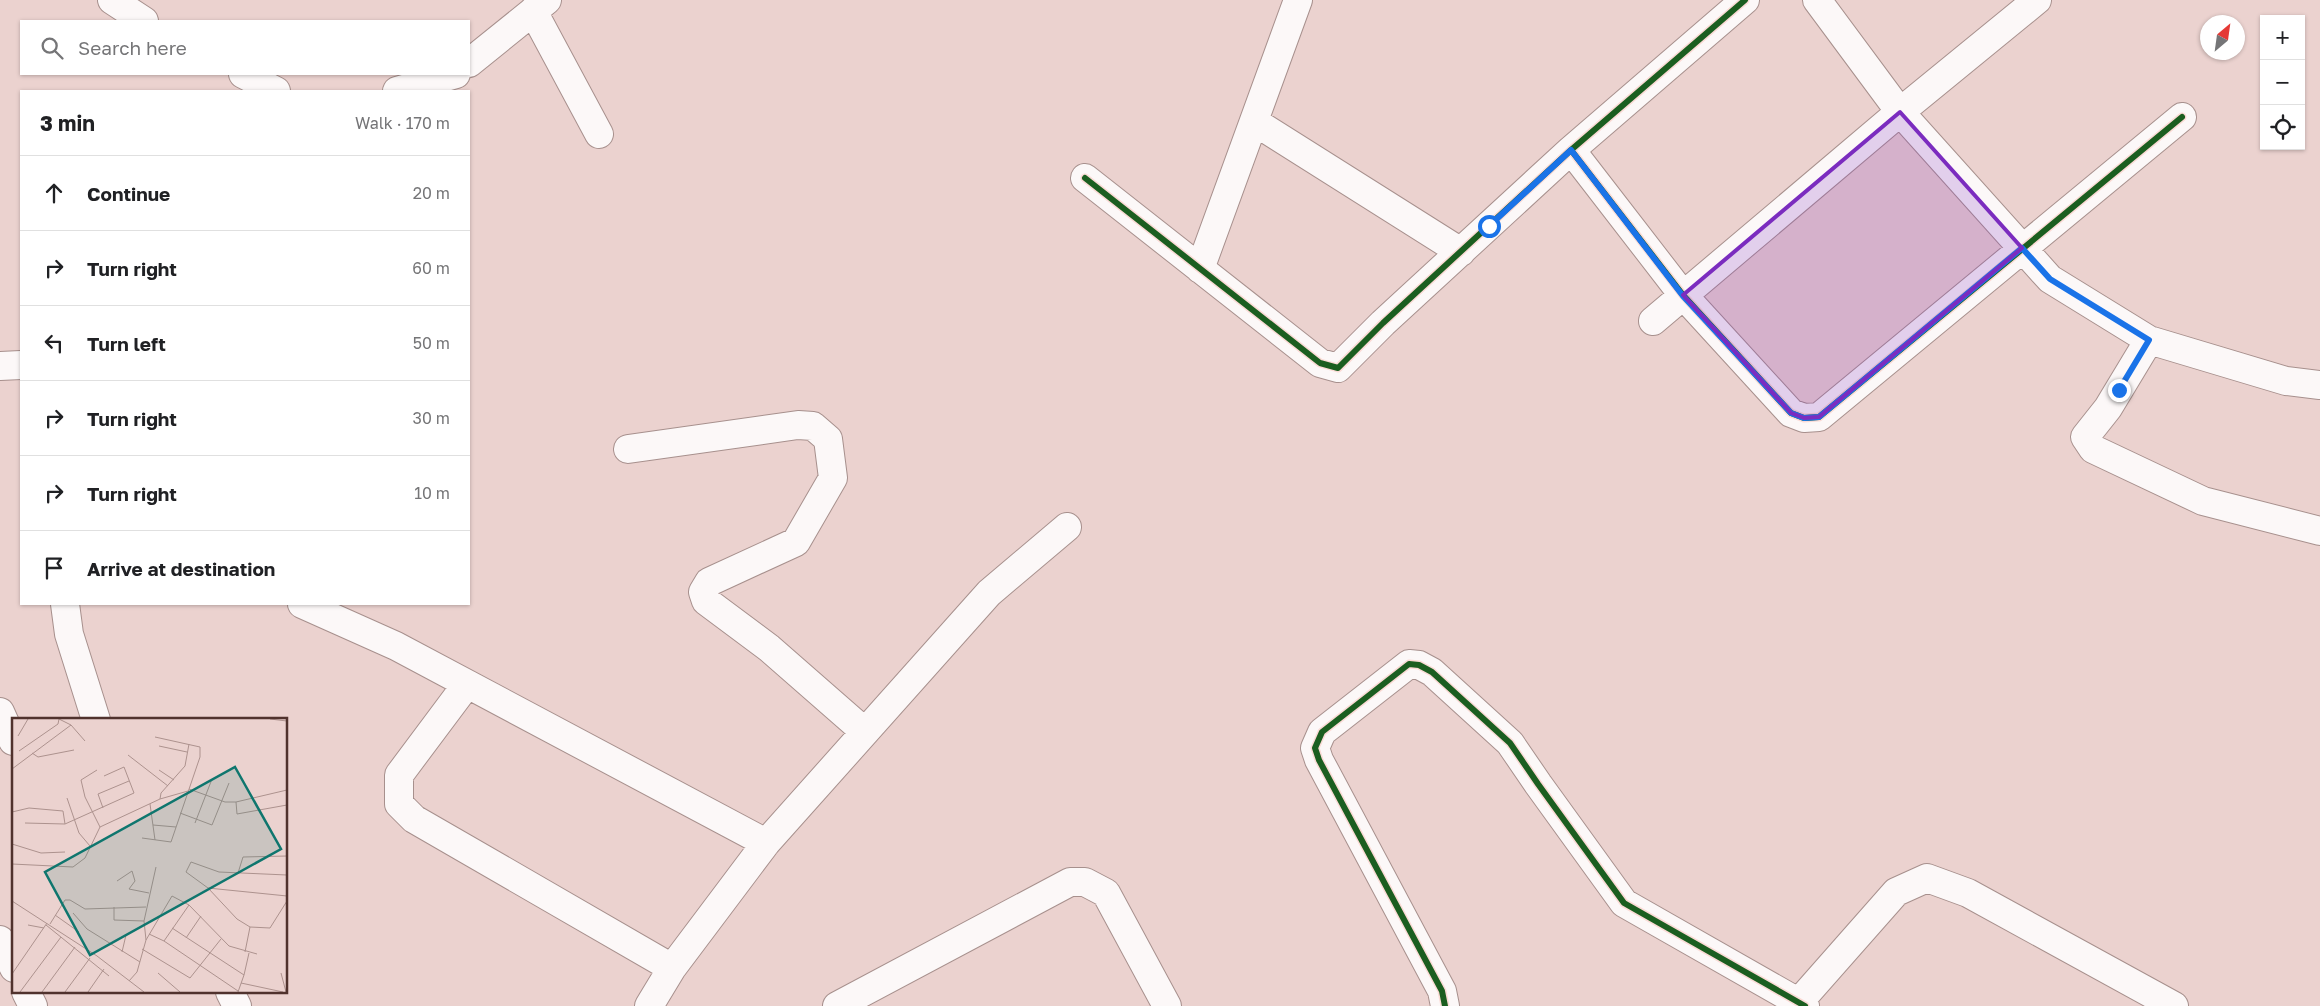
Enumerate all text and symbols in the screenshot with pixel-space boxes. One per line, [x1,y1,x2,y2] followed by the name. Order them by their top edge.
[2200,15,2245,60] north arrow
[2260,15,2305,150] map controls
[2260,15,2305,60] button: +
[20,20,470,75] search box
[38,34,66,62] icon: search
[78,36,187,59] text: Search here
[2260,60,2305,105] button: −
[2260,105,2305,150] button: locate
[40,110,95,136] text: 3 min
[355,113,450,133] text: Walk · 170 m
[40,179,68,207] icon: ahead
[87,182,170,205] text: Continue
[413,183,450,203] text: 20 m
[1478,215,1501,238] route start
[40,254,68,282] icon: right
[87,257,177,280] text: Turn right
[412,258,450,278] text: 60 m
[40,329,68,357] icon: left
[87,332,166,355] text: Turn left
[413,333,450,353] text: 50 m
[2108,379,2131,402] route end
[40,404,68,432] icon: right
[87,407,177,430] text: Turn right
[413,408,450,428] text: 30 m
[40,479,68,507] icon: right
[87,482,177,505] text: Turn right
[414,483,450,503] text: 10 m
[40,554,68,582] icon: arrive
[87,557,275,580] text: Arrive at destination
[12,718,288,994] inset map

